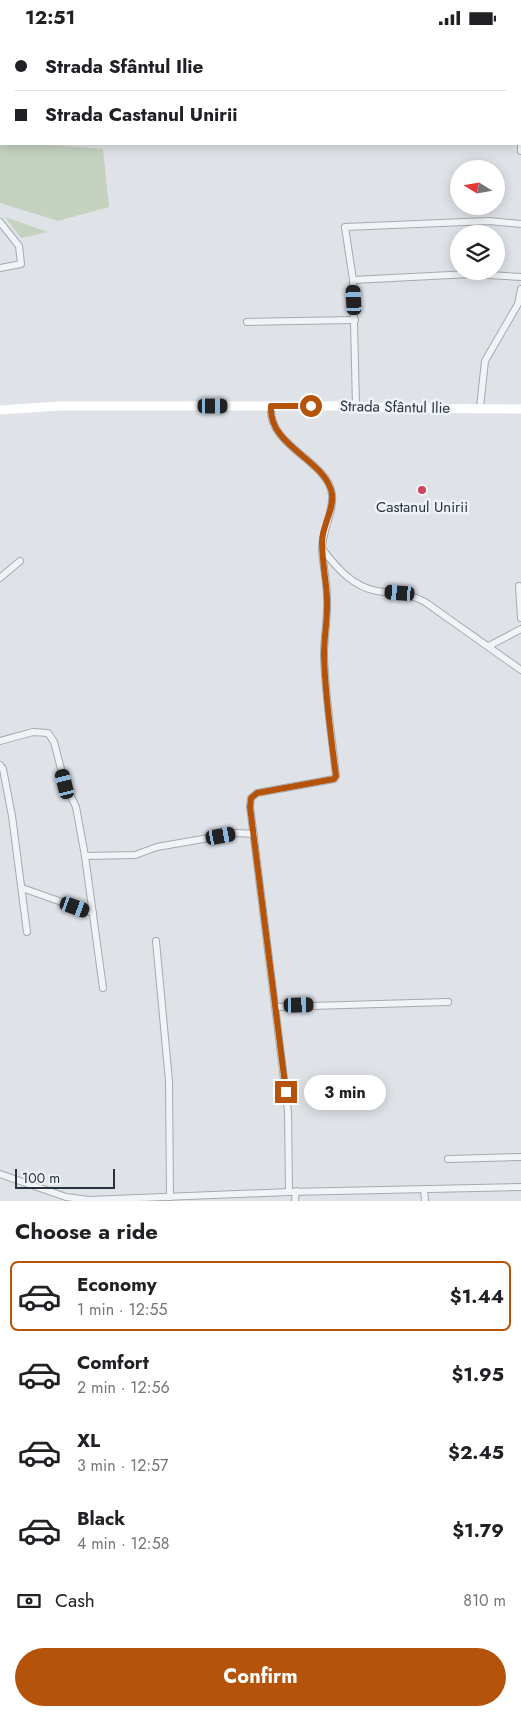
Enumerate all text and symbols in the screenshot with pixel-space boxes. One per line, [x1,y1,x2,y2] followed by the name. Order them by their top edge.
[25,4,75,31] text: 12:51
[45,53,203,80] text: Strada Sfântul Ilie
[45,101,238,128] text: Strada Castanul Unirii
[450,160,505,215] north arrow
[450,160,505,280] map controls
[450,225,505,280] button: layers
[345,285,362,315] car
[300,395,322,417] route start
[340,395,451,419] street label: Strada Sfântul Ilie
[198,399,228,414] car
[416,484,428,496] marker: Castanul Unirii
[376,496,468,518] place label: Castanul Unirii
[384,584,415,602] car
[54,768,75,800] car
[204,826,237,846] car
[58,895,91,919] car
[283,997,314,1013] car
[304,1075,386,1109] callout: 3 min
[275,1081,297,1103] route end
[324,1081,366,1104] text: 3 min
[15,1166,115,1189] scale bar
[22,1168,60,1188] text: 100 m
[15,1215,158,1247] text: Choose a ride
[77,1271,157,1298] text: Economy
[17,1274,62,1319] icon: car
[450,1283,504,1310] text: $1.44
[77,1298,168,1321] text: 1 min · 12:55
[77,1349,149,1376] text: Comfort
[17,1352,62,1397] icon: car
[451,1361,504,1388] text: $1.95
[77,1376,170,1399] text: 2 min · 12:56
[77,1427,100,1454] text: XL
[17,1430,62,1475] icon: car
[448,1439,504,1466] text: $2.45
[77,1454,169,1477] text: 3 min · 12:57
[77,1505,125,1532] text: Black
[17,1508,62,1553] icon: car
[452,1517,504,1544] text: $1.79
[77,1532,169,1555] text: 4 min · 12:58
[15,1587,43,1615] icon: cash
[55,1587,95,1614] text: Cash
[463,1589,506,1612] text: 810 m
[15,1648,506,1706] button: Confirm

